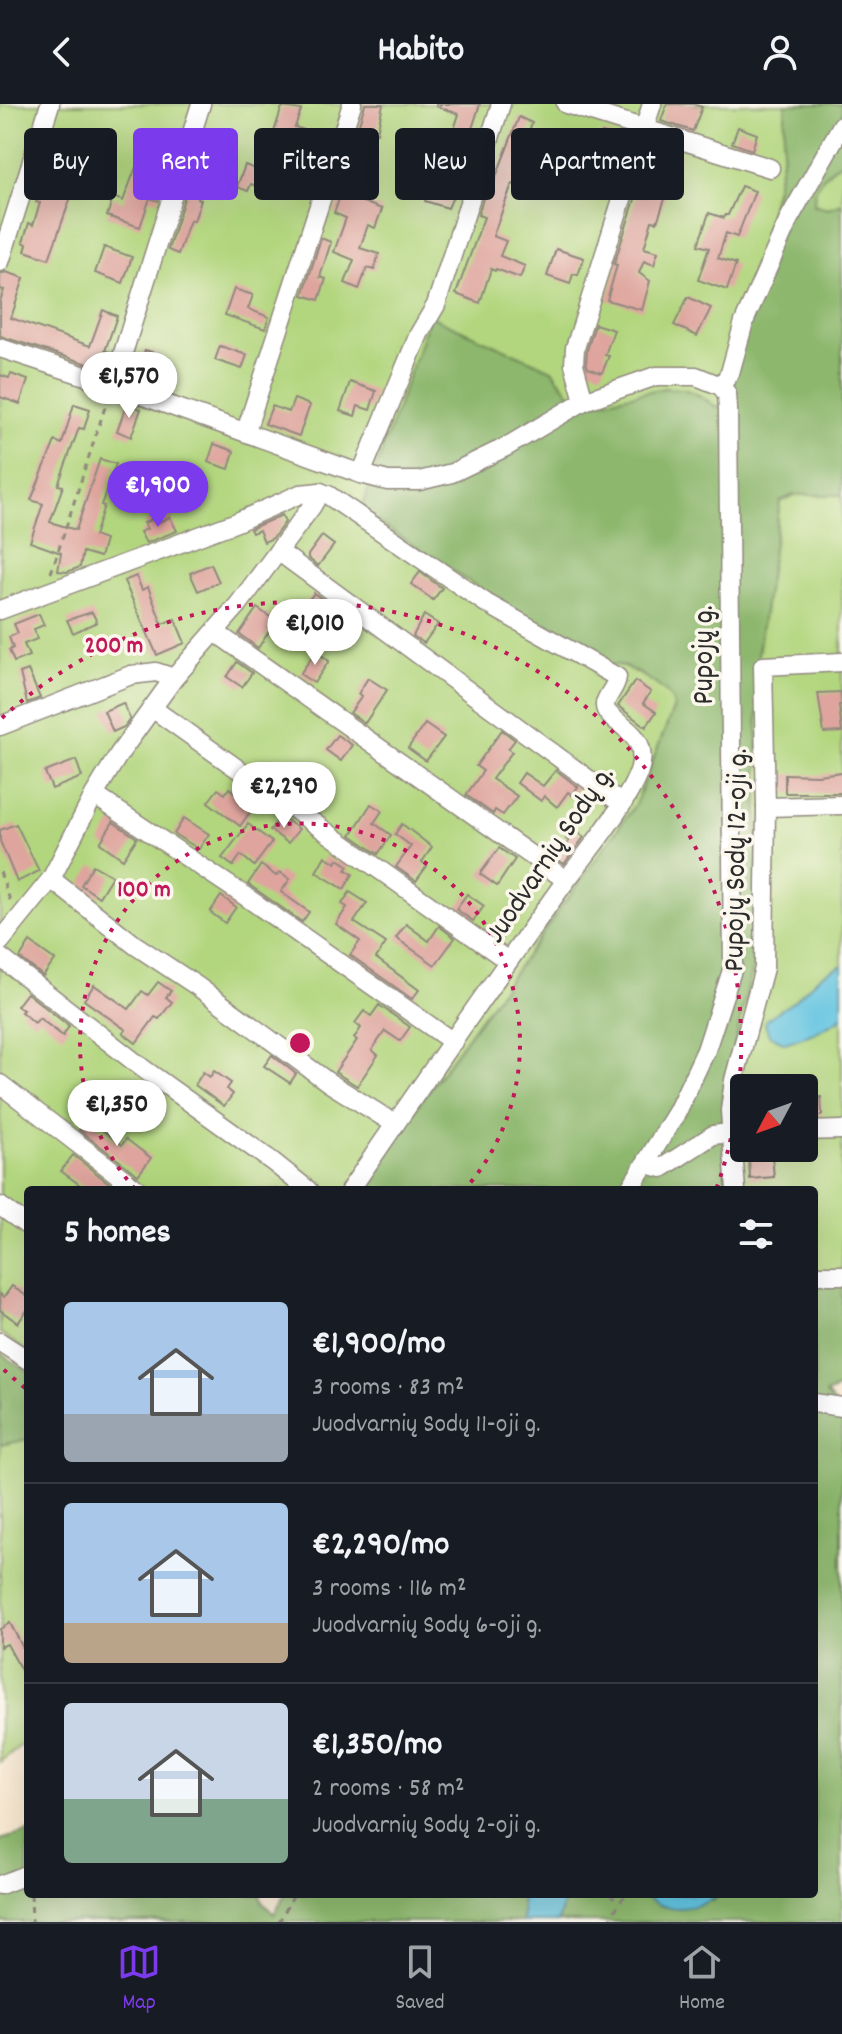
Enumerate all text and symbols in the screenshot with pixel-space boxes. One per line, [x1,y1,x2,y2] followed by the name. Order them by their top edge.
[378,26,464,78] text: Habito
[40,30,84,74] icon: back
[758,30,802,74] icon: person
[24,128,117,200] chip: Buy
[133,128,238,200] chip: Rent
[254,128,379,200] chip: Filters
[395,128,495,200] chip: New
[511,128,684,200] chip: Apartment
[64,352,194,420] pin: €1,570
[98,359,160,396] text: €1,570
[93,461,223,529] pin: €1,900
[125,468,191,505] text: €1,900
[250,599,380,667] pin: €1,010
[685,605,728,705] street label: Pupojų g.
[285,606,345,643] text: €1,010
[85,630,143,664] text: 200 m
[715,748,762,972] street label: Pupojų Sodų 12-oji g.
[476,758,627,953] street label: Juodvarnių Sodų g.
[219,762,349,830] pin: €2,290
[250,769,318,806] text: €2,290
[117,874,171,908] text: 100 m
[286,1029,314,1057] centre of rings
[730,1074,818,1162] north arrow
[730,1074,818,1162] map controls
[52,1080,182,1148] pin: €1,350
[86,1087,148,1124] text: €1,350
[64,1210,171,1259] text: 5 homes
[734,1212,778,1256] icon: filters
[312,1321,446,1370] text: €1,900/mo
[128,1334,224,1430] icon: home
[312,1370,464,1407] text: 3 rooms · 83 m²
[312,1407,541,1444] text: Juodvarnių Sodų 11-oji g.
[312,1522,449,1571] text: €2,290/mo
[128,1535,224,1631] icon: home
[312,1571,466,1608] text: 3 rooms · 116 m²
[312,1608,542,1645] text: Juodvarnių Sodų 6-oji g.
[312,1722,442,1771] text: €1,350/mo
[128,1735,224,1831] icon: home
[312,1771,465,1808] text: 2 rooms · 58 m²
[312,1808,541,1845] text: Juodvarnių Sodų 2-oji g.
[117,1940,161,2019] tab: Map
[395,1940,445,2019] tab: Saved
[679,1940,725,2019] tab: Home

